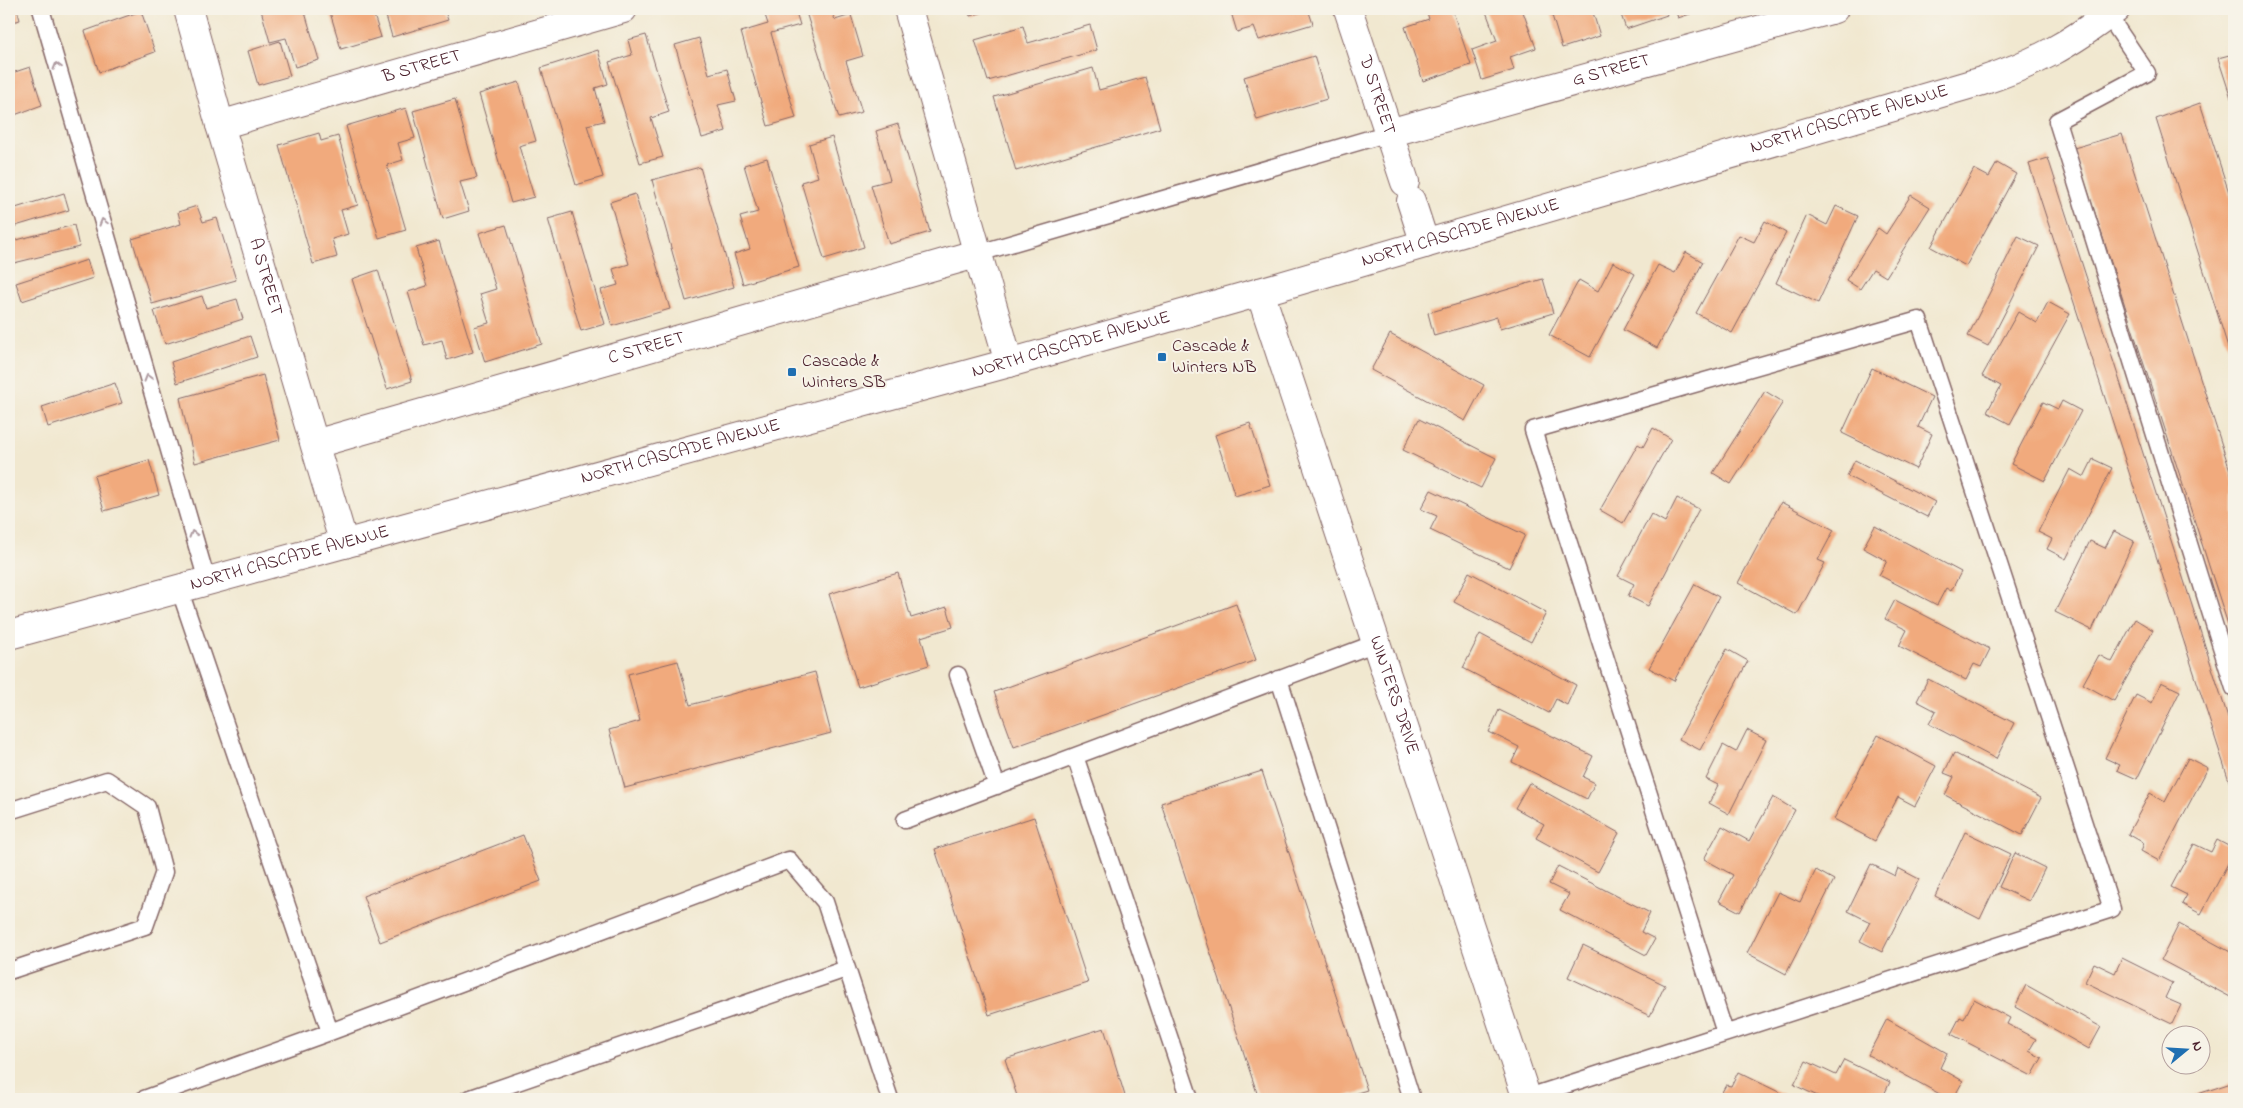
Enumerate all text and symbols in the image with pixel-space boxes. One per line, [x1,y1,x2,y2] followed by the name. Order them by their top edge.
[378,43,464,91] street label: B STREET
[1570,48,1653,94] street label: G STREET
[1351,52,1402,138] street label: D STREET
[53,62,63,70] one-way arrow
[1747,78,1952,161] street label: NORTH CASCADE AVENUE
[1358,192,1563,275] street label: NORTH CASCADE AVENUE
[98,218,108,226] one-way arrow
[241,235,289,319] street label: A STREET
[969,305,1174,386] street label: NORTH CASCADE AVENUE
[605,325,688,372] street label: C STREET
[1172,334,1257,381] place label: Cascade & Winters NB
[802,349,886,396] place label: Cascade & Winters SB
[1156,351,1168,363] marker: Cascade & Winters NB
[786,366,798,378] marker: Cascade & Winters SB
[143,374,153,382] one-way arrow
[578,413,783,492] street label: NORTH CASCADE AVENUE
[187,519,392,598] street label: NORTH CASCADE AVENUE
[189,530,199,539] one-way arrow
[1362,633,1425,758] street label: WINTERS DRIVE
[2160,1026,2210,1076] north arrow
[2185,1039,2208,1054] text: N

